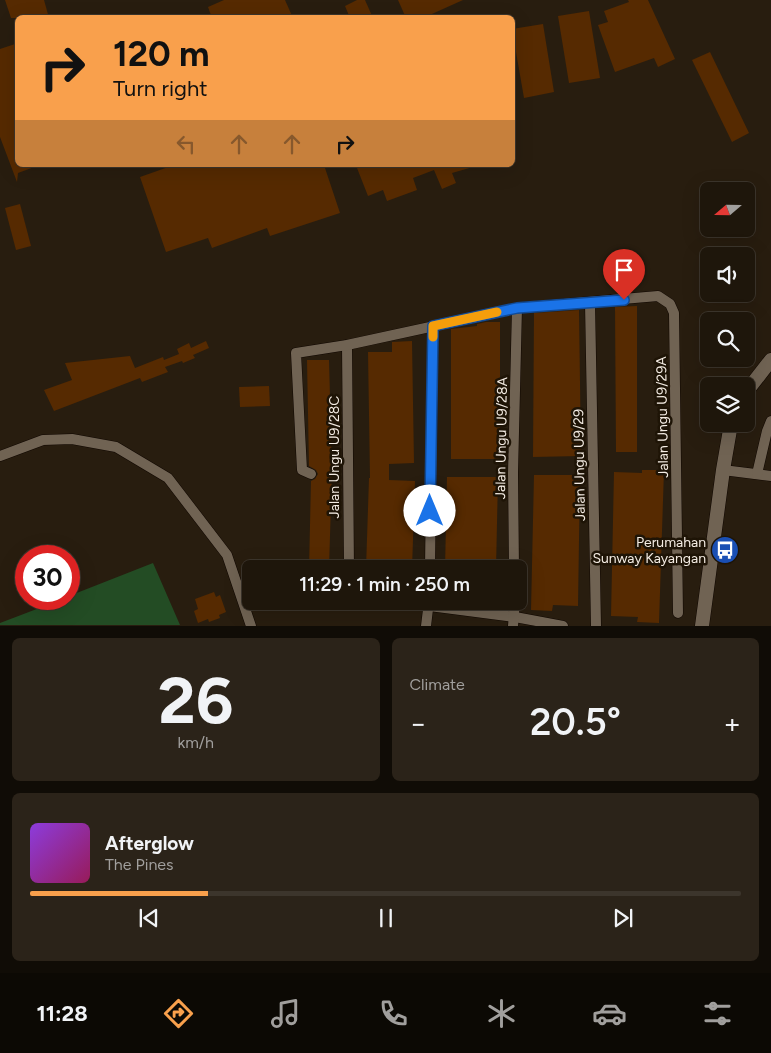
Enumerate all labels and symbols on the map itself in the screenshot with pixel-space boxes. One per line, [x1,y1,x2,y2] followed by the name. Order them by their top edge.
[700,182,755,238] north arrow
[603,249,645,300] pin
[653,356,672,478] street label: Jalan Ungu U9/29A
[492,376,511,499] street label: Jalan Ungu U9/28A
[326,396,343,518] street label: Jalan Ungu U9/28C
[570,409,589,521] street label: Jalan Ungu U9/29
[403,484,455,536] position arrow
[592,534,706,567] place label: Perumahan Sunway Kayangan
[710,535,740,565] bus stop icon: Perumahan Sunway Kayangan
[15,545,80,610] speed limit sign: 30

